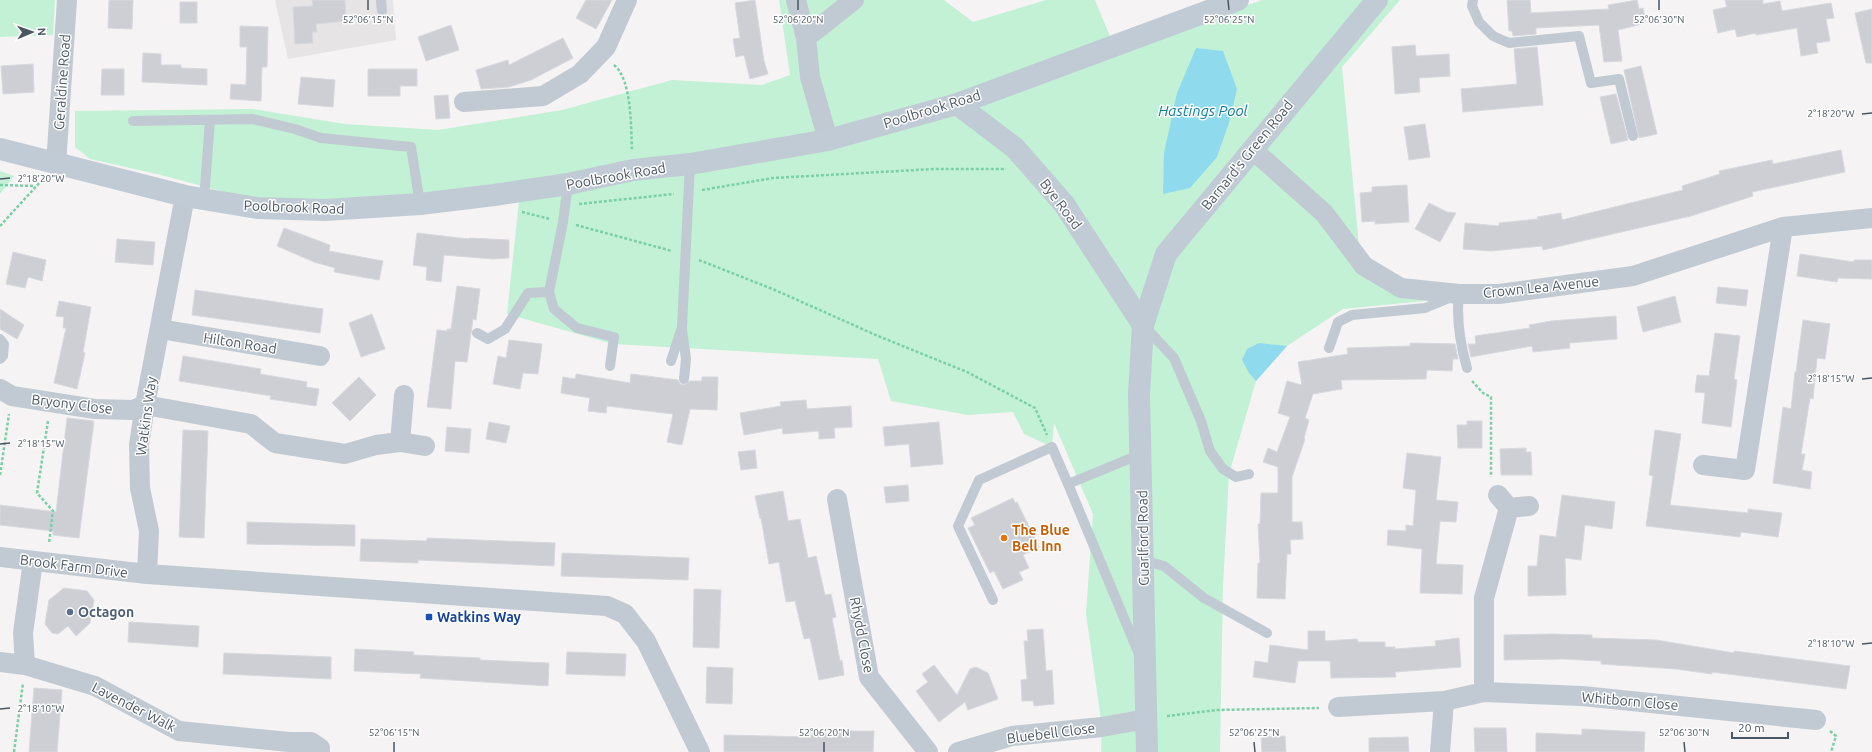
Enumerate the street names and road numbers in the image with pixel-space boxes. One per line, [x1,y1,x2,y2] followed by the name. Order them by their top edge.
[51,34,73,130] street label: Geraldine Road
[882,87,982,131] street label: Poolbrook Road
[1198,97,1296,213] street label: Barnard's Green Road
[565,159,667,193] street label: Poolbrook Road
[1037,176,1085,232] street label: Bye Road
[243,197,345,217] street label: Poolbrook Road
[1482,273,1600,301] street label: Crown Lea Avenue
[202,329,278,357] street label: Hilton Road
[133,375,160,457] street label: Watkins Way
[31,391,113,417] street label: Bryony Close
[1134,490,1152,586] street label: Guarlford Road
[19,551,129,581] street label: Brook Farm Drive
[847,596,877,674] street label: Rhydd Close
[89,679,179,735] street label: Lavender Walk
[1581,689,1679,713] street label: Whitborn Close
[1006,720,1096,746] street label: Bluebell Close

